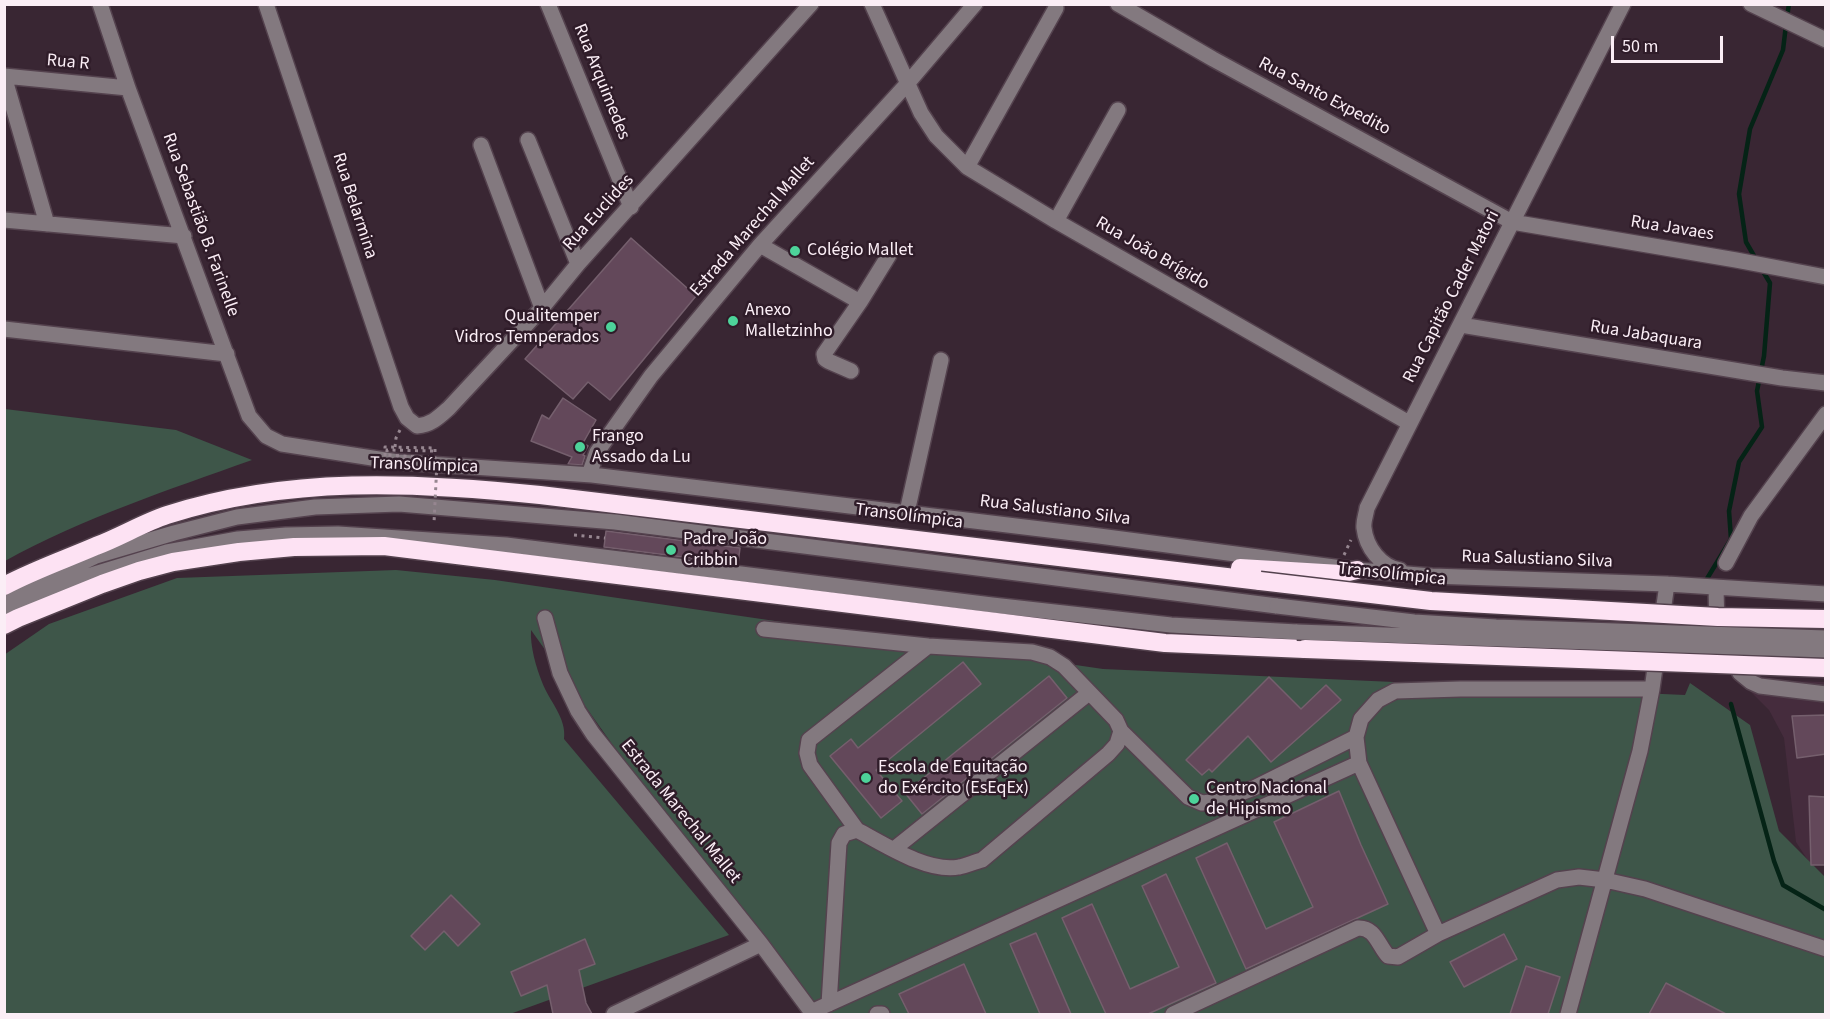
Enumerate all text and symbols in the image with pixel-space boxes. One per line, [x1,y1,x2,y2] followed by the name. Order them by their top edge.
[568,21,634,143] street label: Rua Arquimedes
[1614,24,1726,62] scale bar
[1622,34,1658,59] text: 50 m
[46,50,90,76] street label: Rua R
[1254,53,1394,141] street label: Rua Santo Expedito
[157,130,243,320] street label: Rua Sebastião B. Farinelle
[327,150,381,262] street label: Rua Belarmina
[686,152,820,302] street label: Estrada Marechal Mallet
[559,170,639,256] street label: Rua Euclides
[1399,207,1505,387] street label: Rua Capitão Cader Matori
[1629,212,1715,246] street label: Rua Javaes
[1091,213,1213,295] street label: Rua João Brígido
[807,240,913,262] place label: Colégio Mallet
[788,244,802,258] marker: Colégio Mallet
[745,300,833,342] place label: Anexo Malletzinho
[455,306,599,348] place label: Qualitemper Vidros Temperados
[726,314,740,328] marker: Anexo Malletzinho
[1589,317,1703,355] street label: Rua Jabaquara
[604,320,618,334] marker: Qualitemper Vidros Temperados
[592,426,691,468] place label: Frango Assado da Lu
[573,440,587,454] marker: Frango Assado da Lu
[369,453,479,479] street label: TransOlímpica
[979,491,1131,531] street label: Rua Salustiano Silva
[854,500,964,534] street label: TransOlímpica
[683,529,767,572] place label: Padre João Cribbin
[664,543,678,557] marker: Padre João Cribbin
[1461,547,1613,573] street label: Rua Salustiano Silva
[1337,559,1447,591] street label: TransOlímpica
[615,736,745,888] street label: Estrada Marechal Mallet
[878,757,1029,800] place label: Escola de Equitação do Exército (EsEqEx)
[859,771,873,785] marker: Escola de Equitação do Exército (EsEqEx)
[1206,778,1327,820] place label: Centro Nacional de Hipismo
[1187,792,1201,806] marker: Centro Nacional de Hipismo

